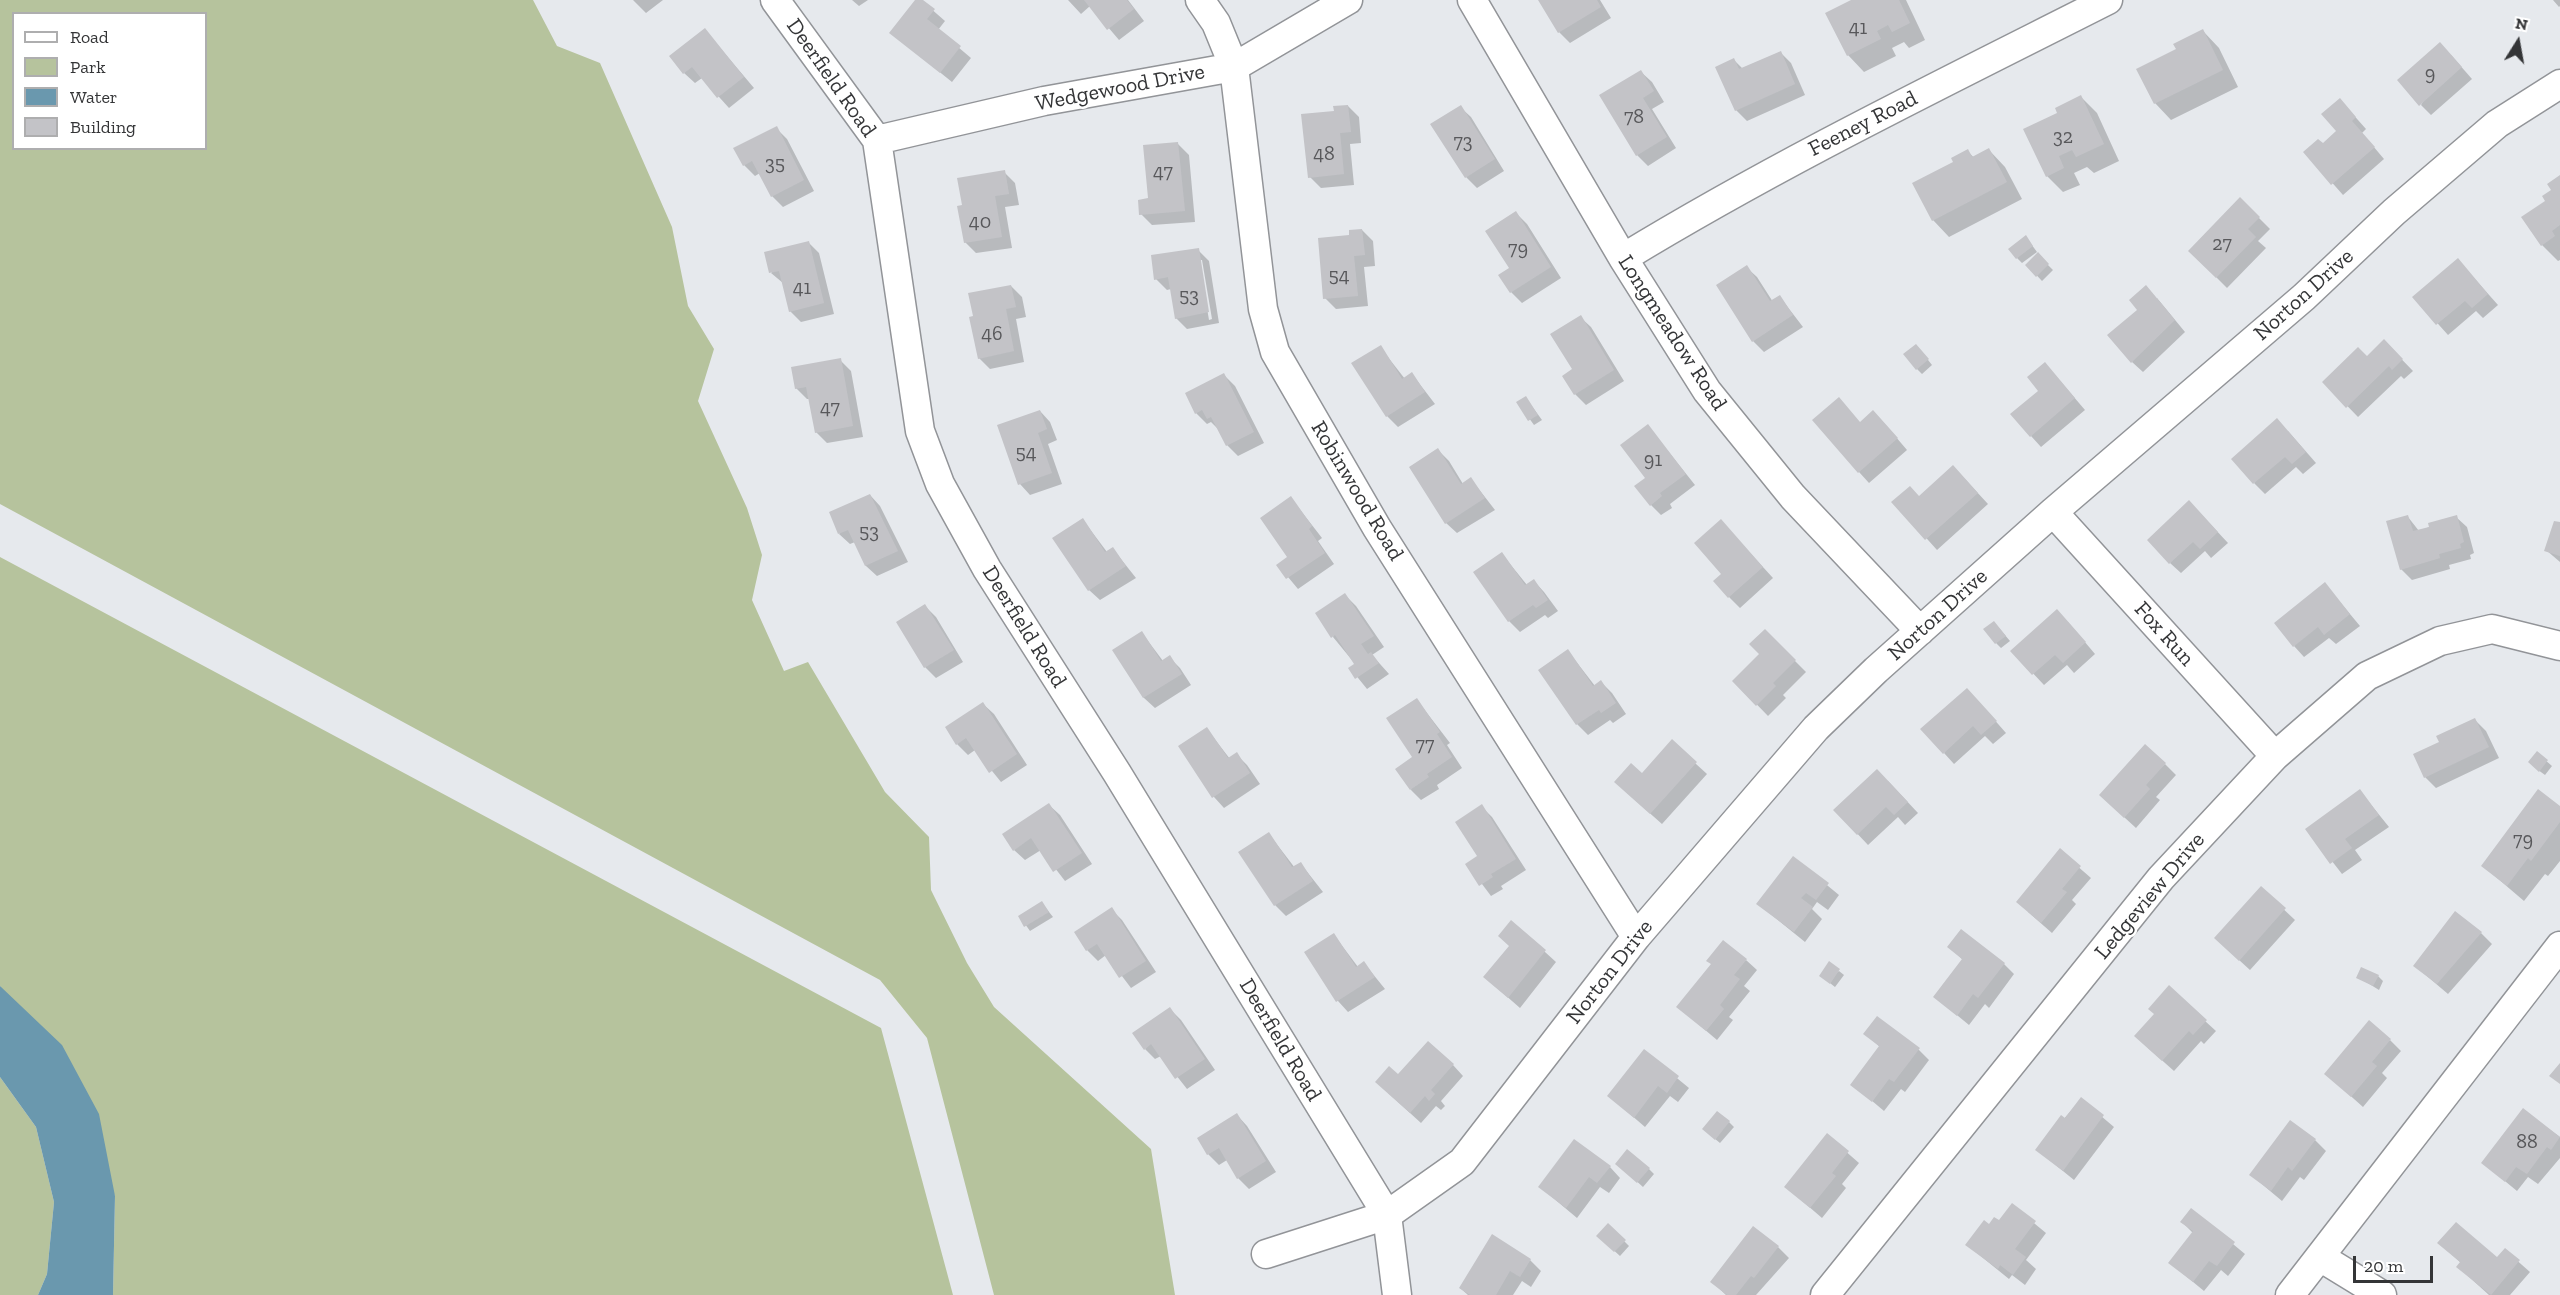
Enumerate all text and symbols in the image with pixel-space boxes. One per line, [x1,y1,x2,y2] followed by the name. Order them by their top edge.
[12,12,207,150] legend
[2488,12,2548,72] north arrow
[2514,13,2529,34] text: N
[780,14,882,142] street label: Deerfield Road
[1849,16,1867,40] house number: 41
[70,26,109,48] text: Road
[70,56,106,78] text: Park
[1033,59,1207,117] street label: Wedgewood Drive
[2425,62,2435,86] house number: 9
[1804,85,1922,163] street label: Feeney Road
[70,86,117,108] text: Water
[1624,105,1644,129] house number: 78
[70,116,136,138] text: Building
[2053,125,2073,149] house number: 32
[1453,130,1473,154] house number: 73
[1313,142,1335,166] house number: 48
[765,152,785,176] house number: 35
[1153,160,1173,184] house number: 47
[969,210,991,234] house number: 40
[2212,232,2232,256] house number: 27
[1508,237,1528,261] house number: 79
[2249,243,2359,347] street label: Norton Drive
[1612,250,1732,416] street label: Longmeadow Road
[1328,264,1350,288] house number: 54
[793,276,811,300] house number: 41
[1179,284,1199,308] house number: 53
[981,322,1003,346] house number: 46
[820,396,840,420] house number: 47
[1305,416,1409,566] street label: Robinwood Road
[1015,441,1037,465] house number: 54
[1644,448,1662,472] house number: 91
[859,520,879,544] house number: 53
[976,561,1072,693] street label: Deerfield Road
[1883,563,1993,667] street label: Norton Drive
[2128,596,2200,672] street label: Fox Run
[1416,733,1434,757] house number: 77
[2089,827,2211,965] street label: Ledgeview Drive
[2513,828,2533,852] house number: 79
[1561,915,1659,1029] street label: Norton Drive
[1233,974,1327,1106] street label: Deerfield Road
[2516,1130,2538,1154] house number: 88
[2356,1244,2436,1282] scale bar
[2364,1255,2403,1277] text: 20 m

